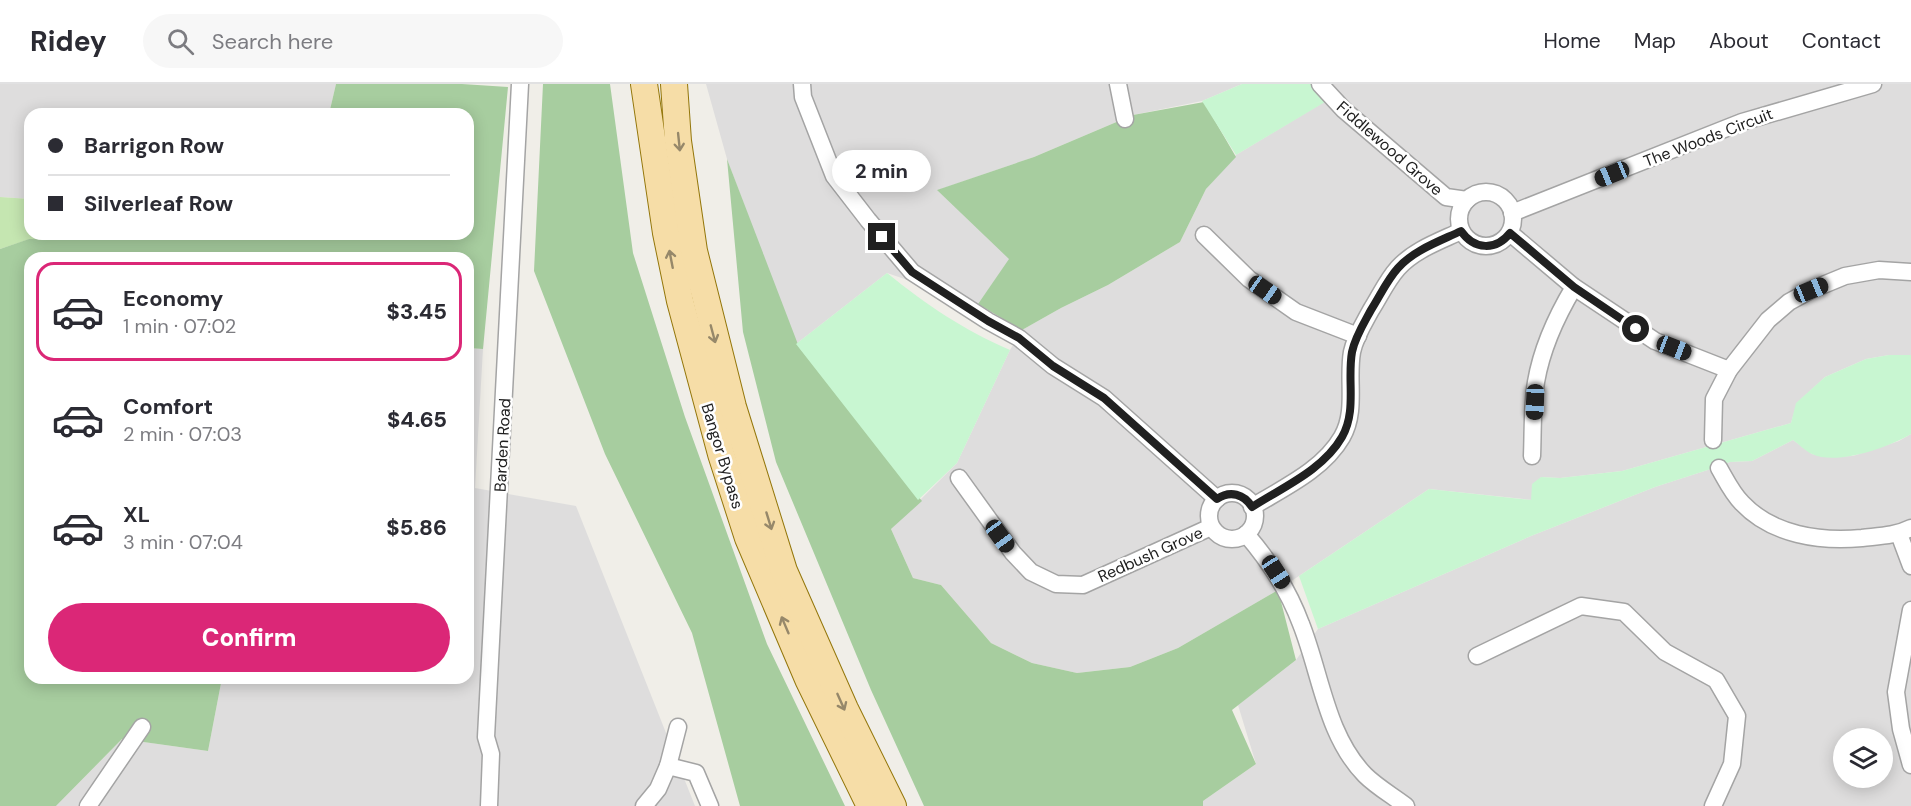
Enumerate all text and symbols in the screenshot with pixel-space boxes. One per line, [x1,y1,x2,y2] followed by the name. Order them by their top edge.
[143,14,563,68] search box
[30,23,107,60] text: Ridey
[164,25,197,58] icon: search
[212,27,333,56] text: Search here
[1543,27,1601,55] text: Home
[1634,27,1676,55] text: Map
[1709,27,1769,55] text: About
[1802,27,1881,55] text: Contact
[1332,97,1447,200] street label: Fiddlewood Grove
[1641,103,1776,172] street label: The Woods Circuit
[84,131,224,160] text: Barrigon Row
[674,132,685,152] one-way arrow
[832,150,932,192] callout: 2 min
[855,158,908,184] text: 2 min
[1592,159,1632,189] car
[84,189,233,218] text: Silverleaf Row
[868,223,895,250] route end
[665,250,677,269] one-way arrow
[1245,272,1285,308] car
[1791,275,1831,305] car
[123,284,223,313] text: Economy
[51,285,105,339] icon: car
[387,297,447,326] text: $3.45
[123,313,236,339] text: 1 min · 07:02
[1622,315,1649,342] route start
[708,324,720,343] one-way arrow
[1654,333,1694,363] car
[1525,384,1545,420] car
[123,392,213,421] text: Comfort
[51,393,105,447] icon: car
[490,398,515,492] street label: Barden Road
[697,401,749,511] street label: Bangor Bypass
[387,405,447,434] text: $4.65
[123,421,242,447] text: 2 min · 07:03
[123,500,150,529] text: XL
[51,501,105,555] icon: car
[764,511,775,530] one-way arrow
[386,513,447,542] text: $5.86
[982,516,1018,556] car
[1094,522,1206,587] street label: Redbush Grove
[123,529,243,555] text: 3 min · 07:04
[1259,552,1293,592] car
[48,603,450,672] button: Confirm
[779,616,790,634] one-way arrow
[836,692,848,710] one-way arrow
[1833,728,1893,788] map controls
[1833,728,1893,788] button: layers

